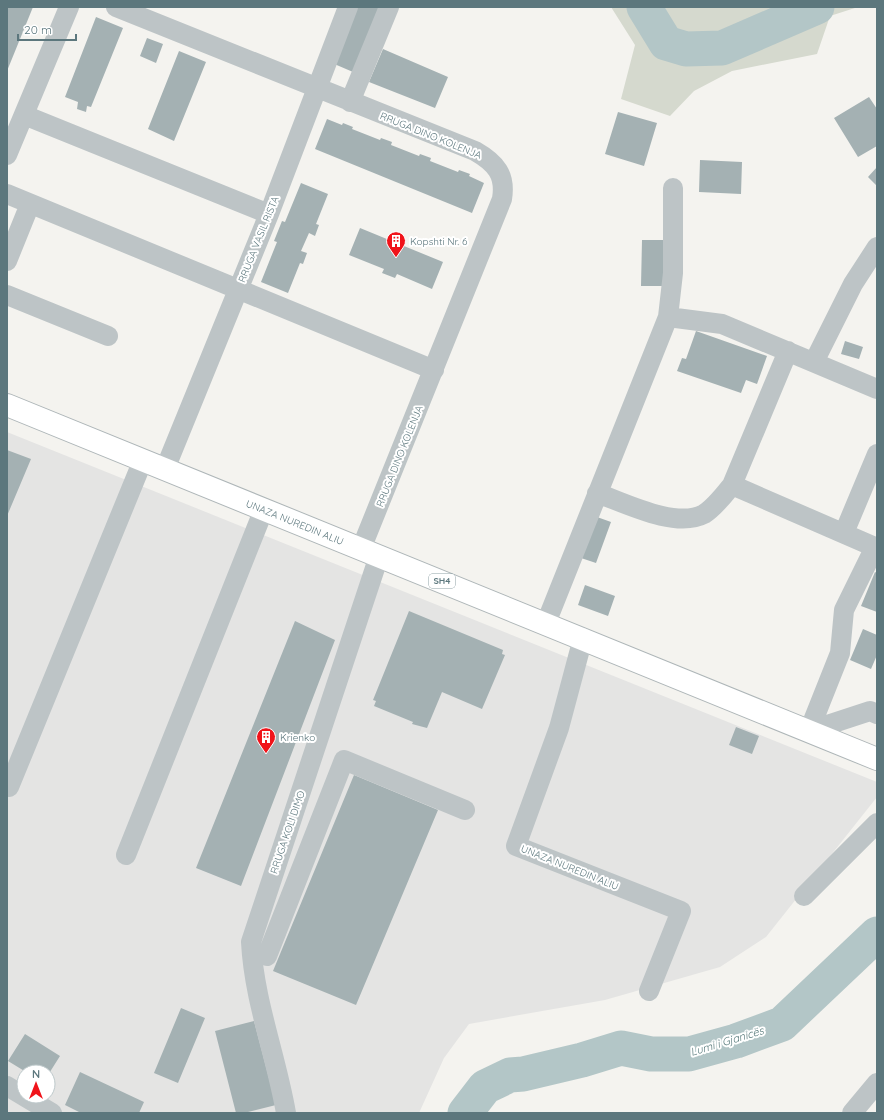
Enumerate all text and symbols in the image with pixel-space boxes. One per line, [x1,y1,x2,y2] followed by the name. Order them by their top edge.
[18,16,76,42] scale bar
[24,22,52,37] text: 20 m
[378,109,484,162] street label: RRUGA DINO KOLENJA
[235,193,282,284] street label: RRUGA VASIL RISTA
[385,230,407,258] building icon: Kopshti Nr. 6
[410,235,468,248] place label: Kopshti Nr. 6
[373,403,426,509] street label: RRUGA DINO KOLENJA
[244,497,346,548] street label: UNAZA NUREDIN ALIU
[429,574,455,588] road number: SH4
[255,726,277,754] building icon: Krienko
[280,731,315,744] place label: Krienko
[267,789,308,875] street label: RRUGA KOLI DIMO
[519,842,621,893] street label: UNAZA NUREDIN ALIU
[689,1023,766,1059] water label: Lumi i Gjanicës
[16,1064,56,1104] north arrow
[32,1067,40,1081] text: N

